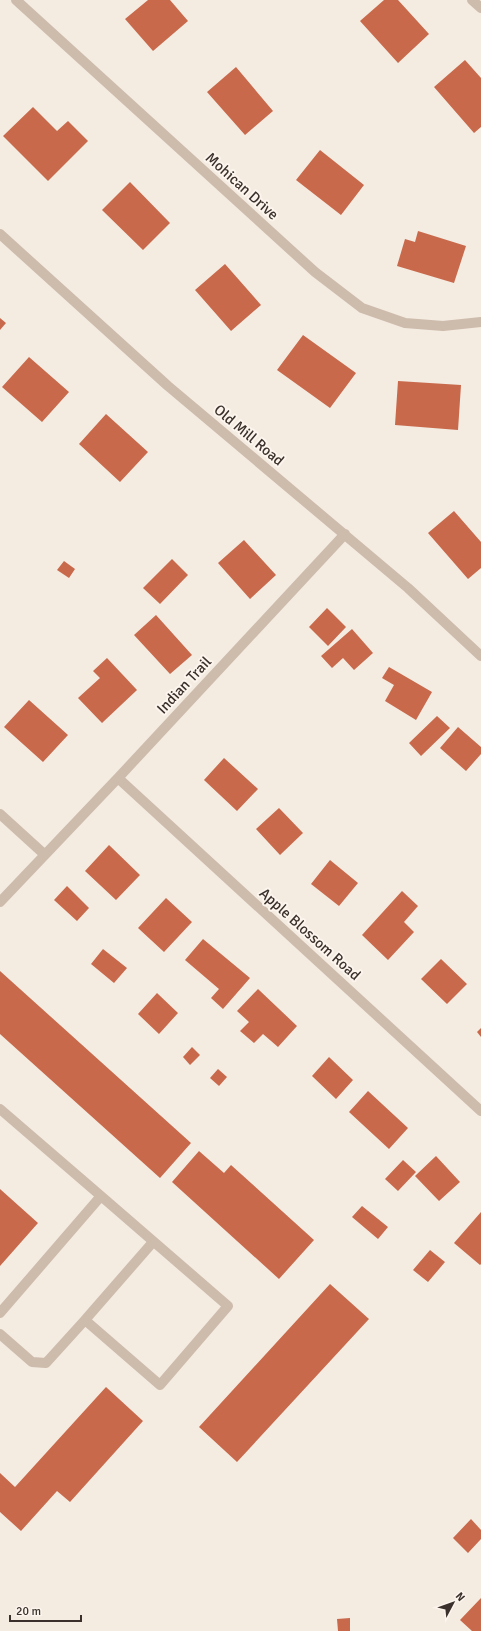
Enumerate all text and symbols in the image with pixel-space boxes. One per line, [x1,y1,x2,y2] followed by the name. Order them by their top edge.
[202,149,282,223] street label: Mohican Drive
[210,401,288,469] street label: Old Mill Road
[153,653,215,717] street label: Indian Trail
[256,884,364,984] street label: Apple Blossom Road
[433,1583,473,1623] north arrow
[453,1590,468,1604] text: N
[10,1597,81,1623] scale bar
[16,1604,41,1619] text: 20 m

